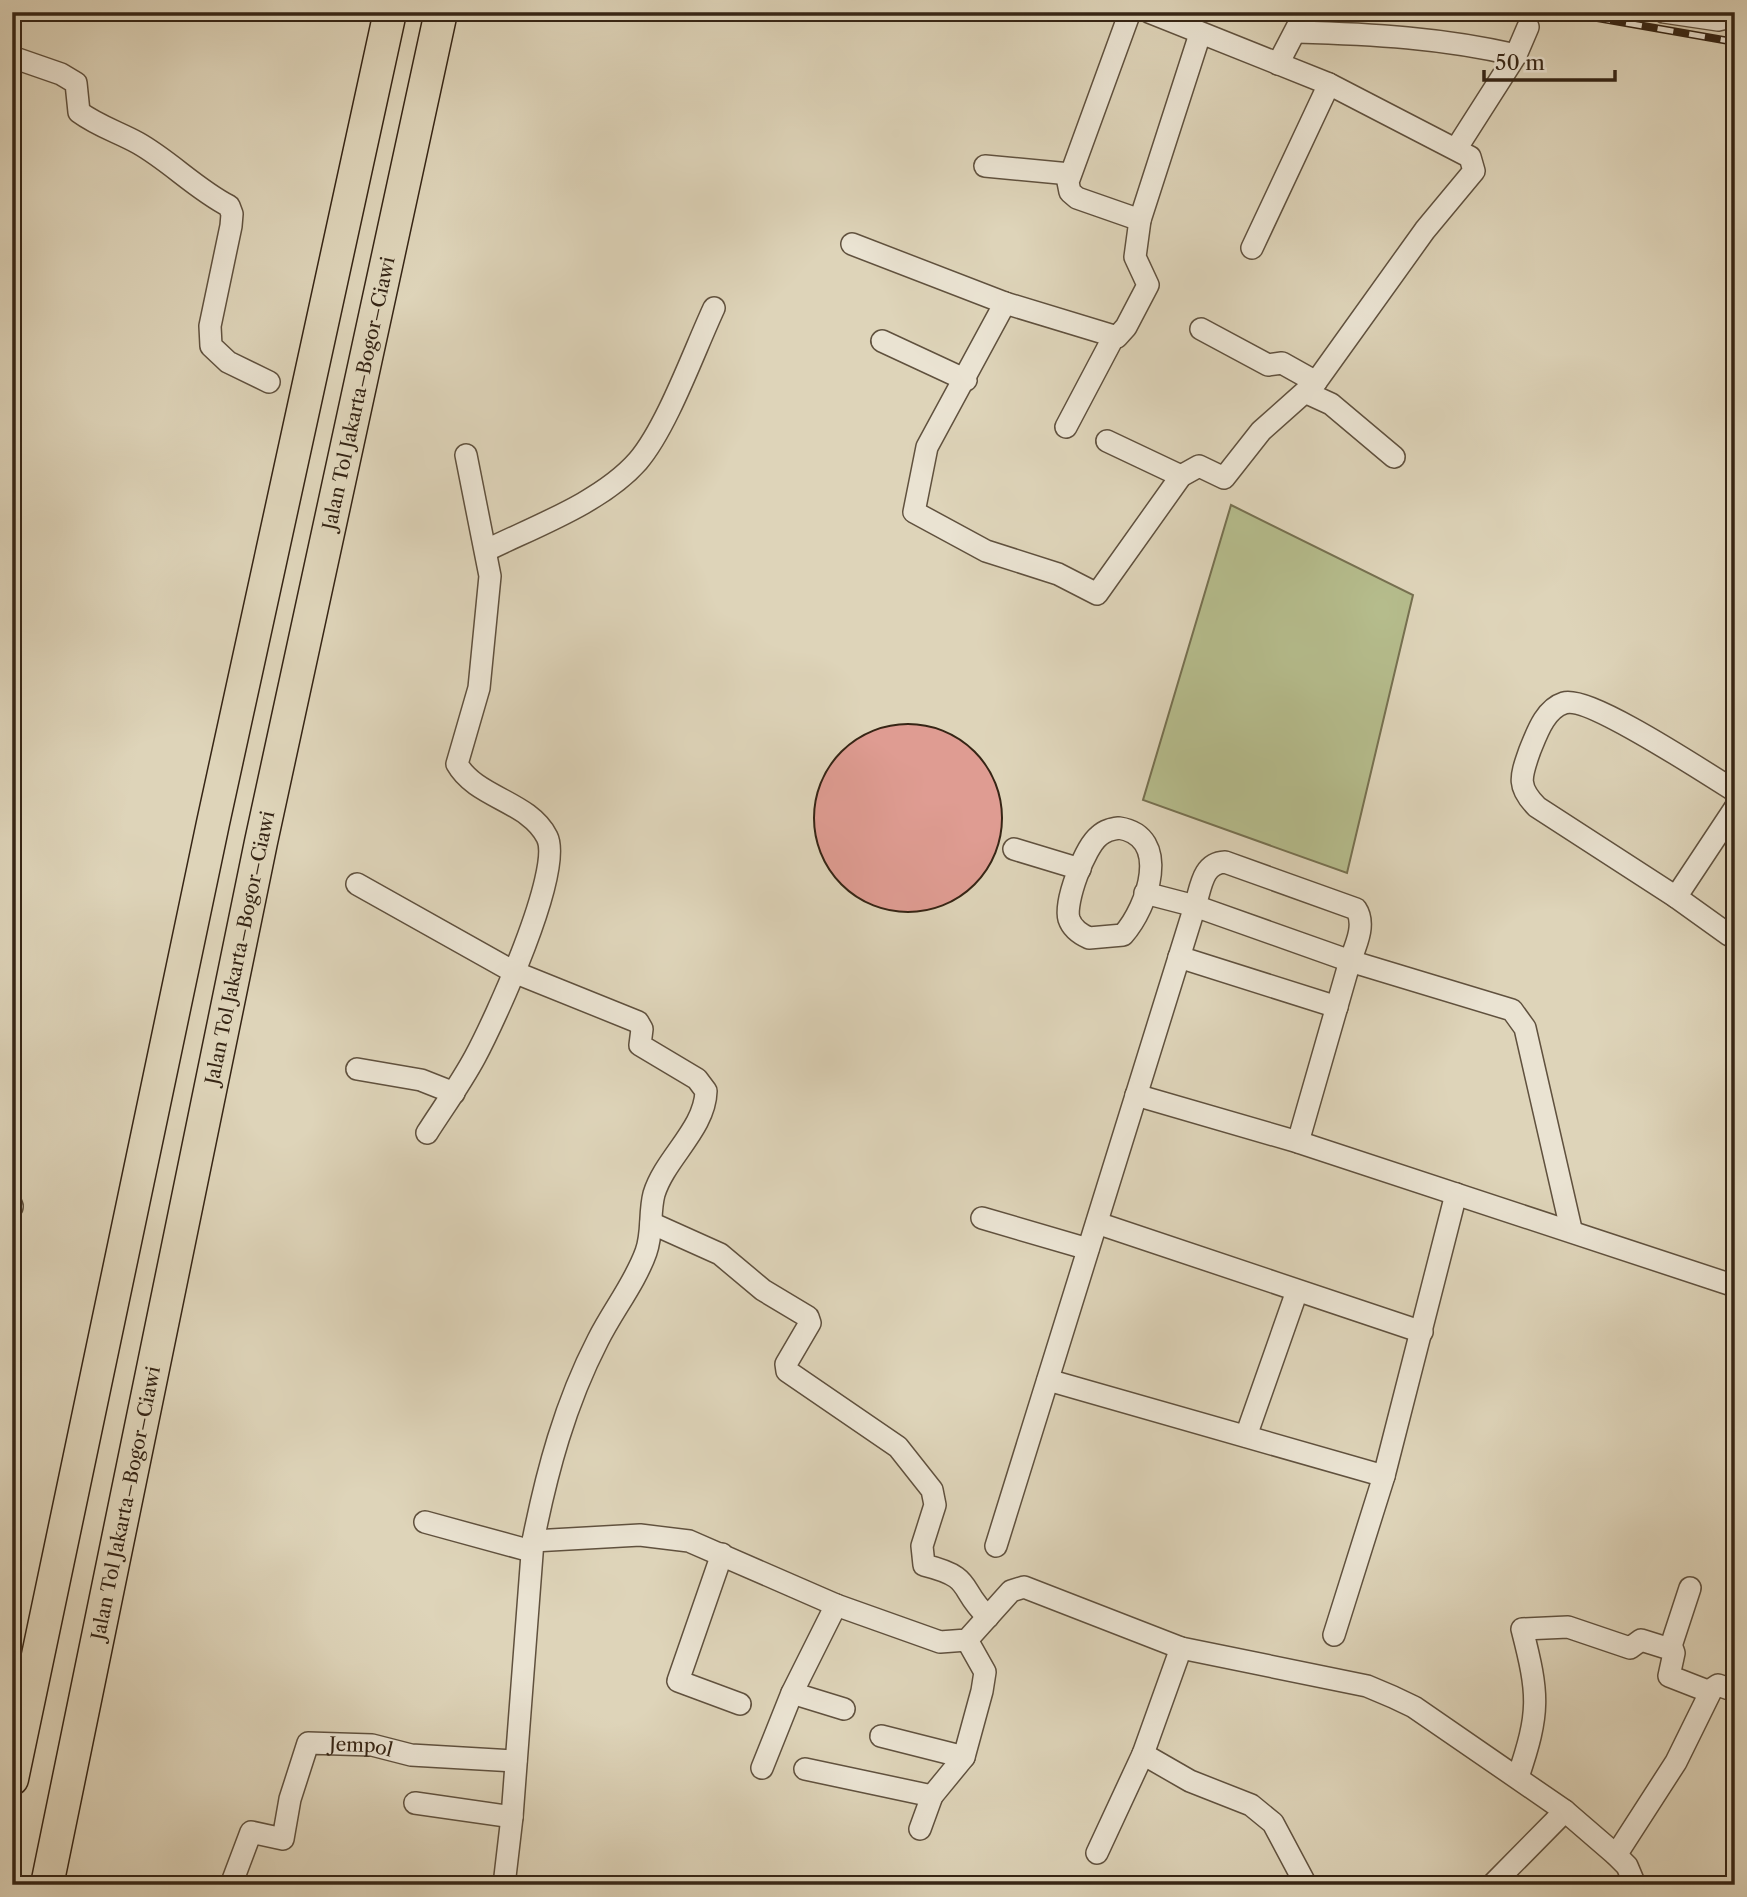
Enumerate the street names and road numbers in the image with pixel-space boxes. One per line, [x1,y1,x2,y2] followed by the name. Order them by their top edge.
[317,254,400,535] street label: Jalan Tol Jakarta–Bogor–Ciawi
[200,809,279,1089] street label: Jalan Tol Jakarta–Bogor–Ciawi
[86,1364,165,1645] street label: Jalan Tol Jakarta–Bogor–Ciawi
[326,1733,395,1762] street label: Jempol

